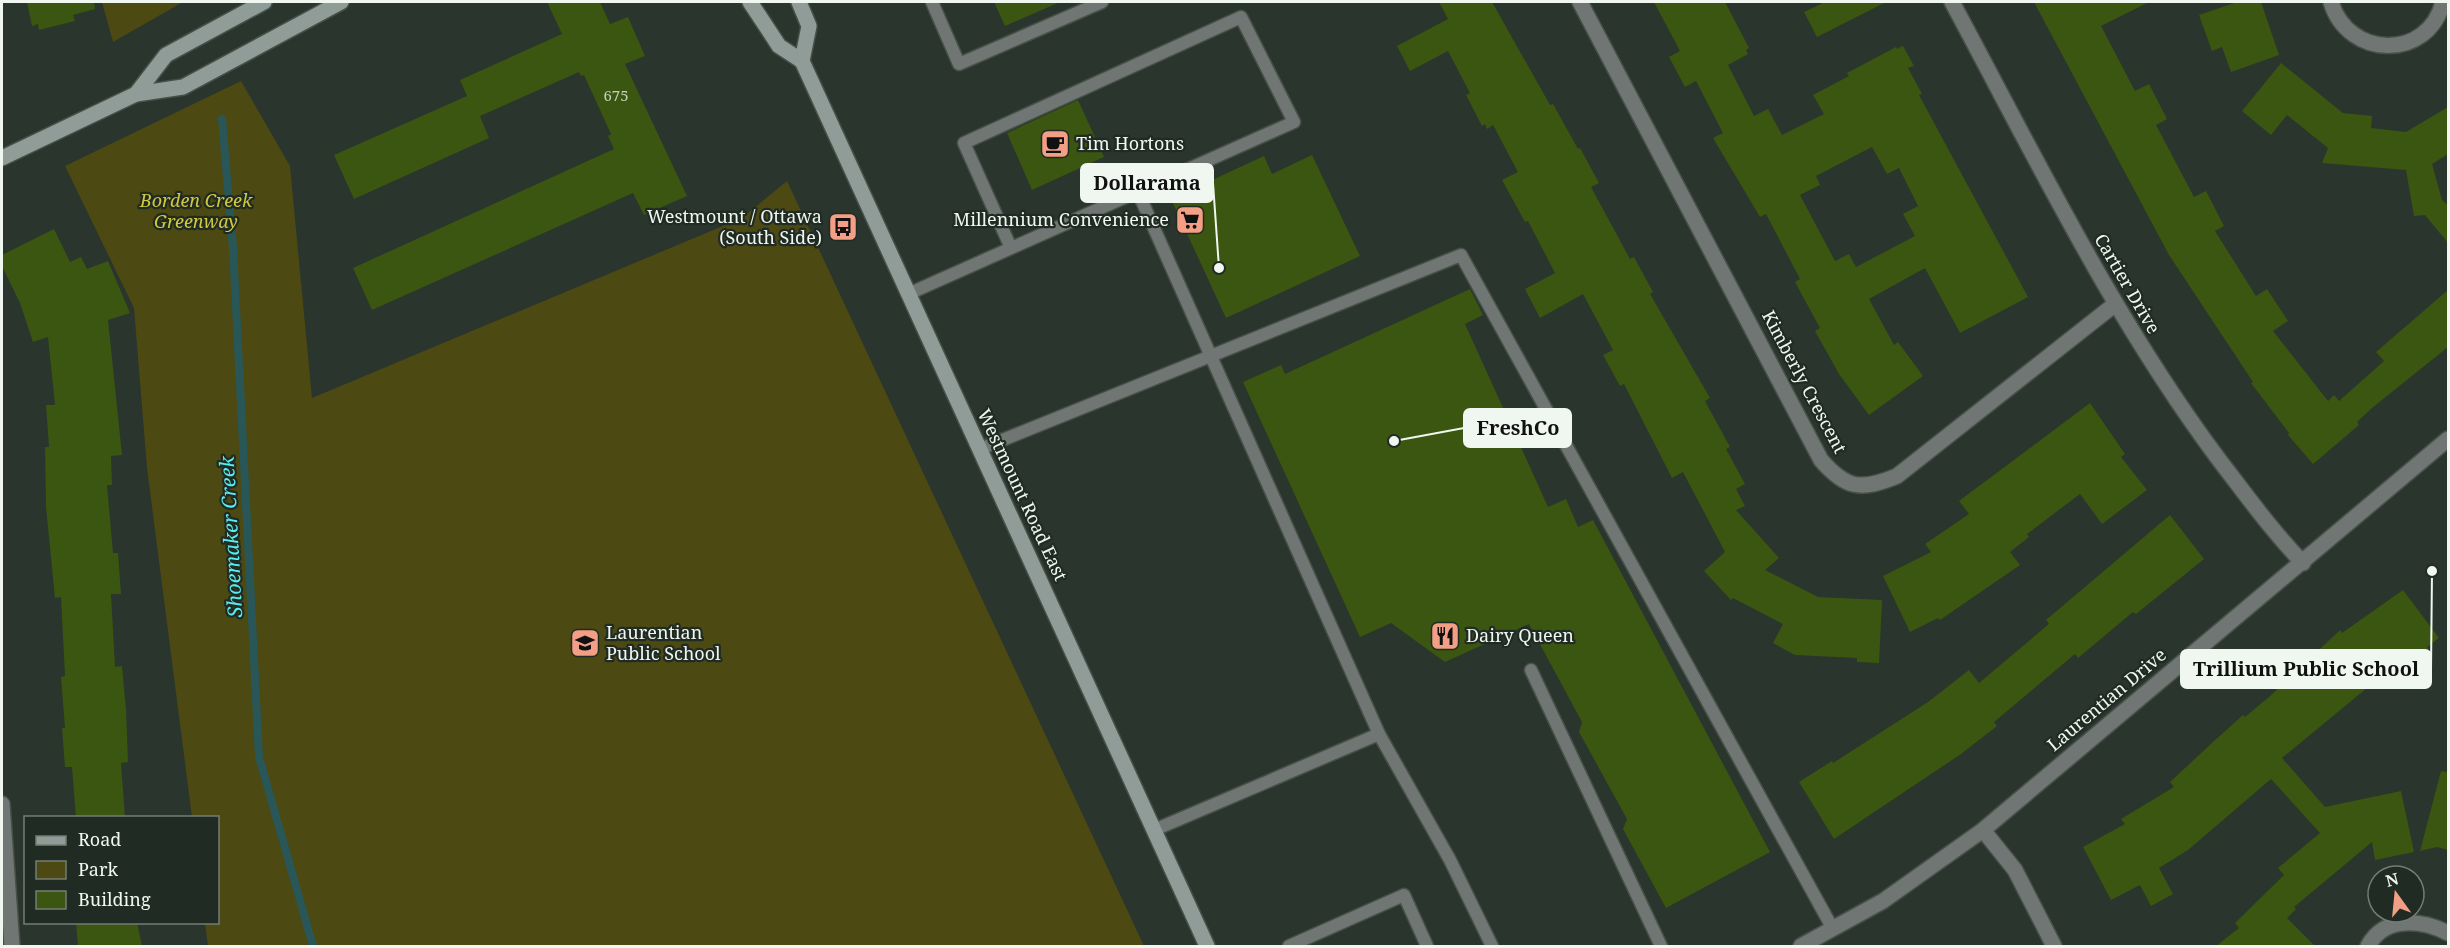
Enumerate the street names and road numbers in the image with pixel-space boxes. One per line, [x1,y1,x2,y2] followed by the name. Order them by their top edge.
[2089,229,2166,338] street label: Cartier Drive
[1757,306,1853,457] street label: Kimberly Crescent
[972,405,1073,584] street label: Westmount Road East
[2042,642,2171,756] street label: Laurentian Drive

